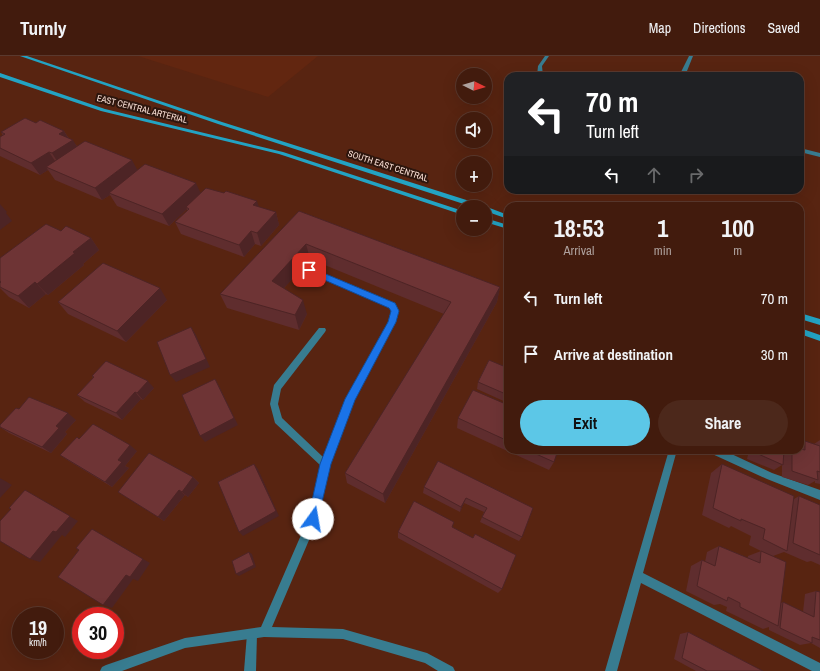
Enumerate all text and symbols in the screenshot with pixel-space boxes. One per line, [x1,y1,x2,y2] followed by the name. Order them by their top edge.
[20,15,66,41] text: Turnly
[649,19,671,37] text: Map
[693,19,745,37] text: Directions
[767,19,800,37] text: Saved
[456,68,492,104] north arrow
[456,68,492,236] map controls
[586,83,638,121] text: 70 m
[520,88,572,140] icon: left
[95,92,189,126] street label: EAST CENTRAL ARTERIAL
[456,112,492,148] button: sound
[586,119,639,144] text: Turn left
[346,147,430,185] street label: SOUTH EAST CENTRAL
[456,156,492,192] button: +
[601,164,623,186] icon: left
[643,164,665,186] icon: ahead
[685,164,707,186] icon: right
[456,200,492,236] button: −
[554,212,604,244] text: 18:53
[657,212,668,244] text: 1
[721,212,754,244] text: 100
[564,242,594,259] text: Arrival
[654,242,672,259] text: min
[733,242,742,259] text: m
[292,253,326,287] pin
[298,259,320,281] icon: arrive
[520,287,542,309] icon: left
[554,288,602,309] text: Turn left
[761,288,788,309] text: 70 m
[520,343,542,365] icon: arrive
[554,344,673,365] text: Arrive at destination
[761,344,788,365] text: 30 m
[520,400,650,446] button: Exit
[658,400,788,446] button: Share
[292,498,334,540] position arrow
[72,607,124,659] speed limit sign: 30
[29,614,47,641] text: 19
[29,636,47,649] text: km/h

